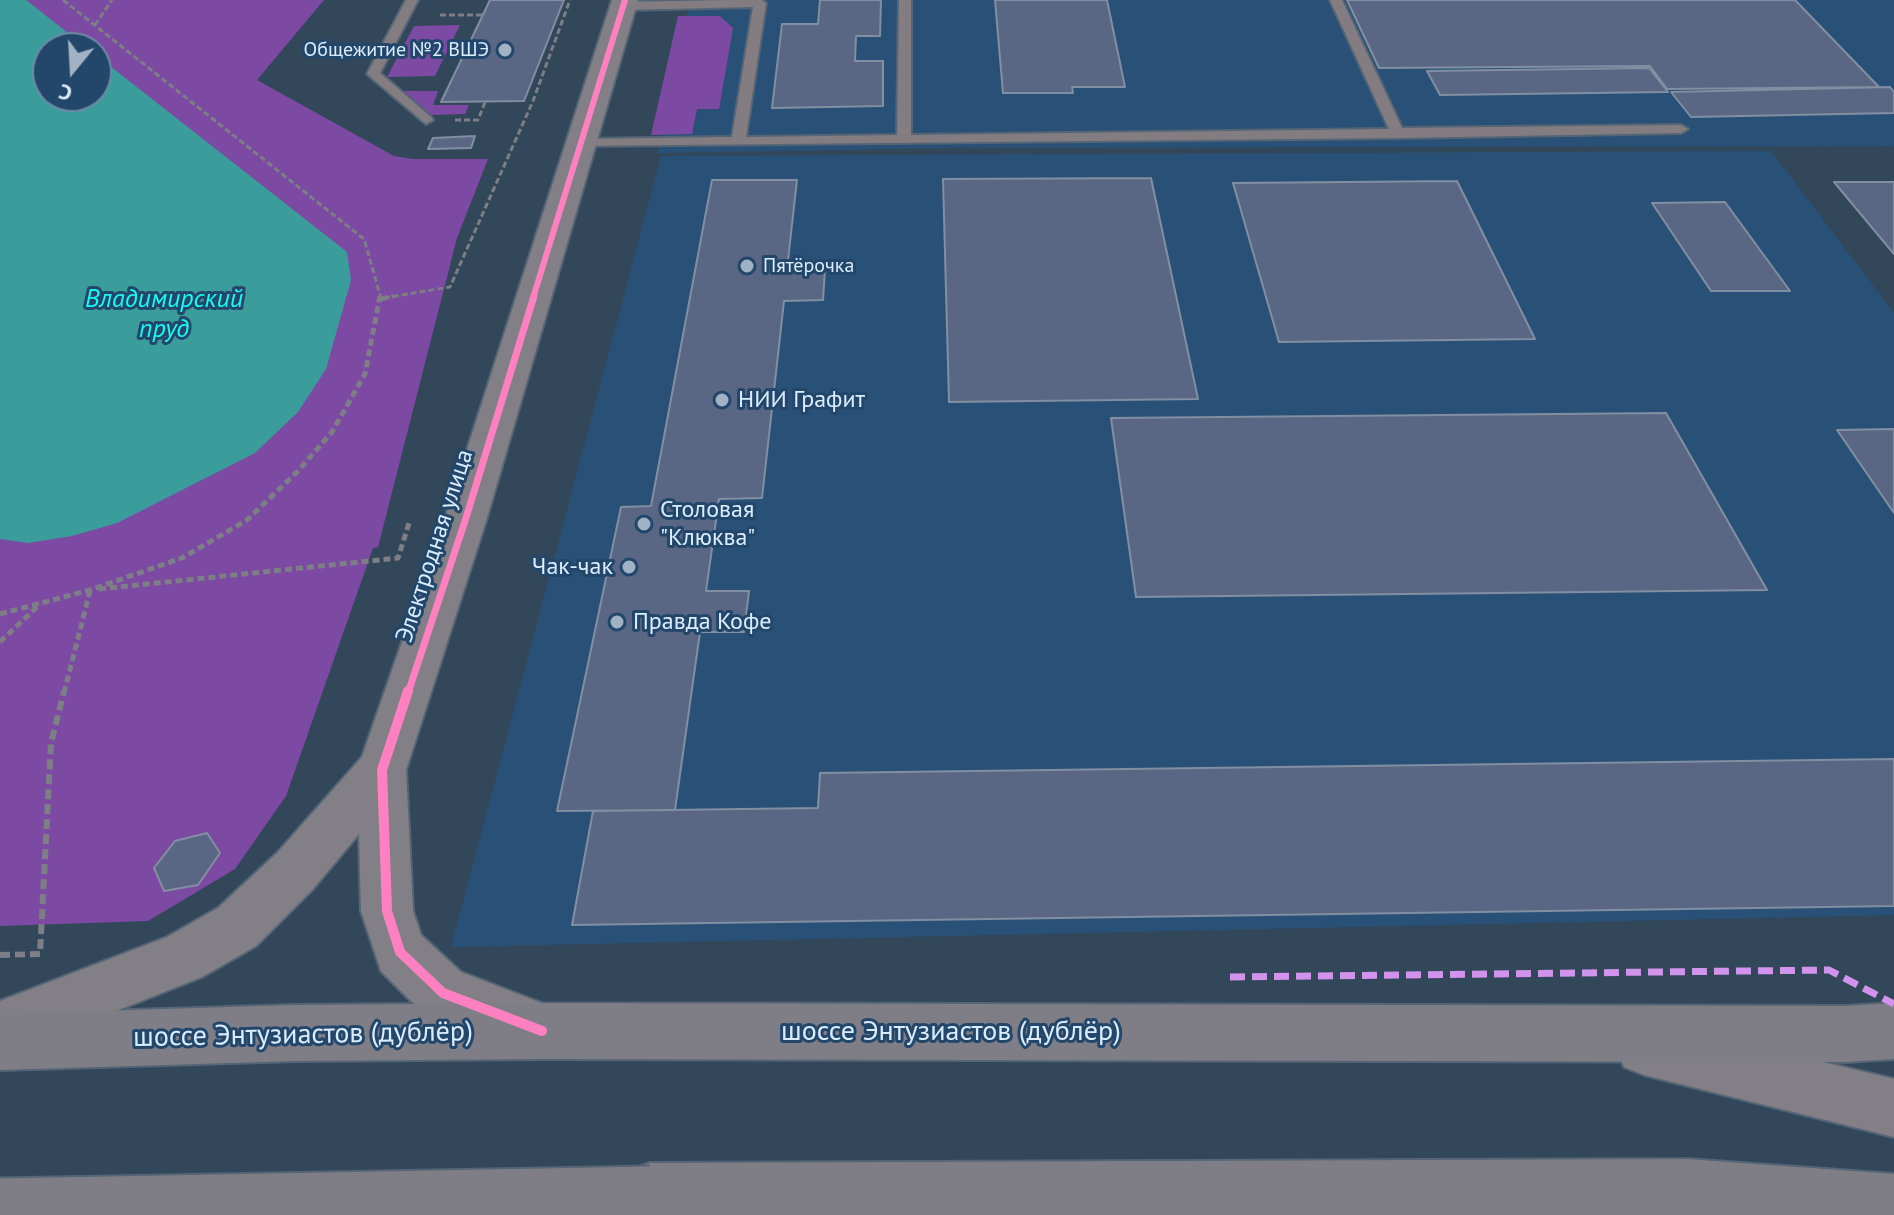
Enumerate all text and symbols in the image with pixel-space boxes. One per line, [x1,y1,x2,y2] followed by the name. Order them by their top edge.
[32,32,112,112] north arrow
[304,38,489,62] place label: Общежитие №2 ВШЭ
[496,41,514,59] marker: Общежитие №2 ВШЭ
[55,78,75,108] text: С
[763,254,854,278] place label: Пятёрочка
[738,257,756,275] marker: Пятёрочка
[85,284,243,346] water label: Владимирский пруд
[738,386,865,414] place label: НИИ Графит
[713,391,731,409] marker: НИИ Графит
[390,446,480,646] street label: Электродная улица
[660,496,755,552] place label: Столовая "Клюква"
[635,515,653,533] marker: Столовая "Клюква"
[532,553,613,581] place label: Чак-чак
[620,558,638,576] marker: Чак-чак
[633,608,771,636] place label: Правда Кофе
[608,613,626,631] marker: Правда Кофе
[133,1015,473,1055] street label: шоссе Энтузиастов (дублёр)
[781,1015,1121,1049] street label: шоссе Энтузиастов (дублёр)

